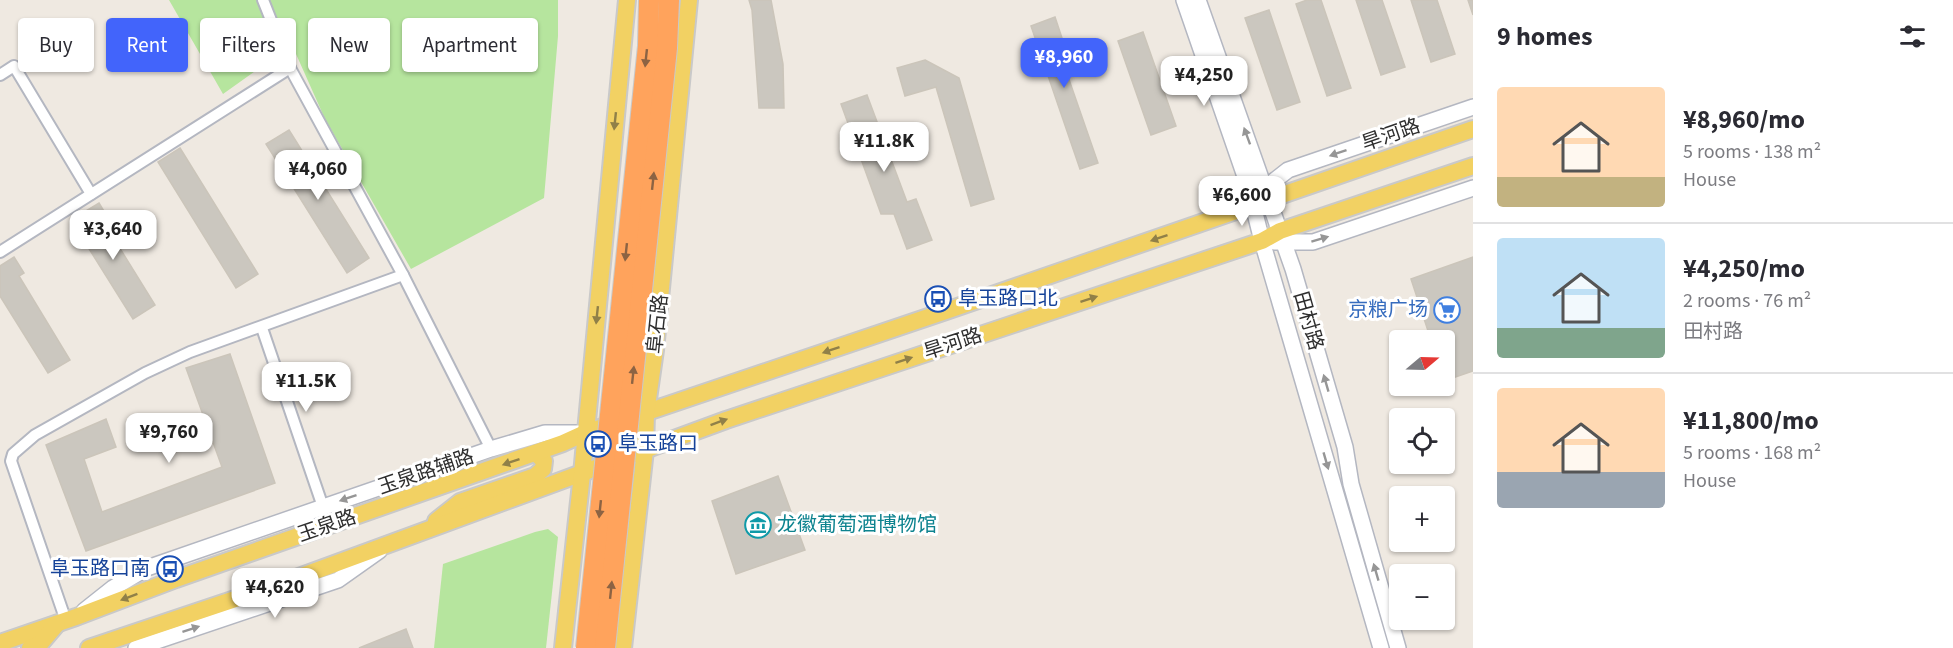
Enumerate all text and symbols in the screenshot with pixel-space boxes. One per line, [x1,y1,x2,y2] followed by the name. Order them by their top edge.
[18,18,94,72] chip: Buy
[106,18,188,72] chip: Rent
[200,18,296,72] chip: Filters
[308,18,390,72] chip: New
[402,18,538,72] chip: Apartment
[1497,18,1592,55] text: 9 homes
[1896,20,1929,53] icon: filters
[1015,38,1113,89] pin: ¥8,960
[1035,43,1093,71] text: ¥8,960
[641,49,651,68] one-way arrow
[1155,56,1253,107] pin: ¥4,250
[1175,61,1233,89] text: ¥4,250
[1683,101,1805,138] text: ¥8,960/mo
[610,111,620,130] one-way arrow
[1545,111,1617,183] icon: home
[1358,112,1424,158] street label: 旱河路
[835,122,933,173] pin: ¥11.8K
[854,127,914,155] text: ¥11.8K
[1241,127,1251,145] one-way arrow
[1683,138,1821,166] text: 5 rooms · 138 m²
[1329,148,1347,158] one-way arrow
[269,150,367,201] pin: ¥4,060
[289,155,347,183] text: ¥4,060
[1683,166,1736,194] text: House
[648,171,658,190] one-way arrow
[1193,176,1291,227] pin: ¥6,600
[1213,181,1271,209] text: ¥6,600
[64,210,162,261] pin: ¥3,640
[84,215,142,243] text: ¥3,640
[1149,233,1167,243] one-way arrow
[1311,234,1329,243] one-way arrow
[621,243,631,262] one-way arrow
[1683,250,1805,287] text: ¥4,250/mo
[1545,262,1617,334] icon: home
[923,284,953,314] bus stop icon: 阜玉路口北
[958,285,1058,313] place label: 阜玉路口北
[1683,287,1811,315] text: 2 rooms · 76 m²
[1286,288,1330,354] street label: 田村路
[641,293,675,355] street label: 阜石路
[1080,293,1098,303] one-way arrow
[1432,295,1462,325] supermarket icon: 京粮广场
[1348,296,1428,324] place label: 京粮广场
[592,306,602,325] one-way arrow
[1683,318,1743,346] text: 田村路
[920,321,986,367] street label: 旱河路
[1389,330,1455,396] north arrow
[1389,330,1455,630] map controls
[822,346,840,356] one-way arrow
[895,355,913,365] one-way arrow
[257,362,355,413] pin: ¥11.5K
[628,365,638,384] one-way arrow
[276,367,336,395] text: ¥11.5K
[1321,374,1331,392] one-way arrow
[1683,402,1819,439] text: ¥11,800/mo
[1389,408,1455,474] button: locate
[1545,412,1617,484] icon: home
[120,413,218,464] pin: ¥9,760
[710,417,728,427] one-way arrow
[140,418,198,446] text: ¥9,760
[583,429,613,459] bus stop icon: 阜玉路口
[618,430,698,458] place label: 阜玉路口
[1683,439,1821,467] text: 5 rooms · 168 m²
[374,442,478,502] street label: 玉泉路辅路
[1322,452,1331,470] one-way arrow
[502,457,520,467] one-way arrow
[1683,467,1736,495] text: House
[1389,486,1455,552] button: +
[339,494,357,504] one-way arrow
[595,500,605,519] one-way arrow
[294,503,360,549] street label: 玉泉路
[743,510,773,540] museum icon: 龙徽葡萄酒博物馆
[777,511,937,539] place label: 龙徽葡萄酒博物馆
[155,554,185,584] bus stop icon: 阜玉路口南
[50,555,150,583] place label: 阜玉路口南
[1371,563,1380,581] one-way arrow
[1389,564,1455,630] button: −
[226,568,324,619] pin: ¥4,620
[246,573,304,601] text: ¥4,620
[606,580,616,599] one-way arrow
[120,592,138,602] one-way arrow
[182,624,200,634] one-way arrow

